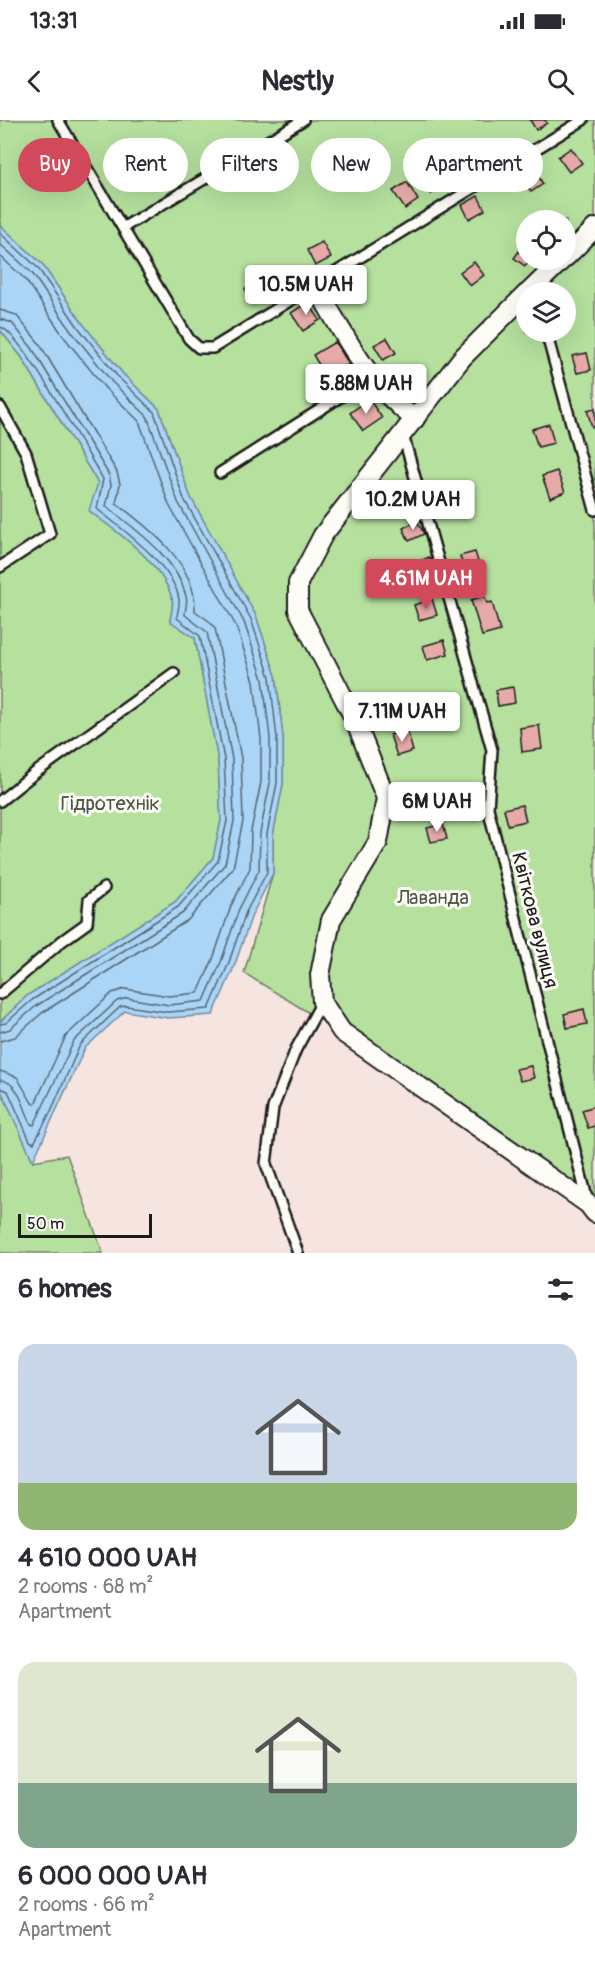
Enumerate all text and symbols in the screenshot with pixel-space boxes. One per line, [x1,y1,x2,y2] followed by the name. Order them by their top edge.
[30,7,78,35] text: 13:31
[18,65,51,98] icon: back
[261,65,334,98] text: Nestly
[544,65,577,98] icon: search
[18,138,91,192] chip: Buy
[103,138,188,192] chip: Rent
[200,138,299,192] chip: Filters
[311,138,391,192] chip: New
[403,138,543,192] chip: Apartment
[516,210,576,342] map controls
[516,210,576,270] button: locate
[237,265,375,316] pin: 10.5M UAH
[259,272,353,297] text: 10.5M UAH
[516,282,576,342] button: layers
[297,364,435,415] pin: 5.88M UAH
[320,371,413,396] text: 5.88M UAH
[344,480,482,531] pin: 10.2M UAH
[366,487,460,512] text: 10.2M UAH
[357,559,495,610] pin: 4.61M UAH
[379,566,473,591] text: 4.61M UAH
[333,692,471,743] pin: 7.11M UAH
[358,699,446,724] text: 7.11M UAH
[388,782,486,833] pin: 6M UAH
[402,789,472,814] text: 6M UAH
[60,791,160,816] park label: Гідротехнік
[506,849,564,991] street label: Квіткова вулиця
[396,885,469,910] park label: Лаванда
[18,1211,152,1238] scale bar
[27,1214,64,1234] text: 50 m
[18,1273,112,1305] text: 6 homes
[544,1273,577,1306] icon: filters
[244,1383,352,1491] icon: home
[18,1542,197,1574] text: 4 610 000 UAH
[18,1574,153,1599] text: 2 rooms · 68 m²
[18,1599,111,1624] text: Apartment
[244,1701,352,1809] icon: home
[18,1860,207,1892] text: 6 000 000 UAH
[18,1892,155,1917] text: 2 rooms · 66 m²
[18,1917,111,1942] text: Apartment

